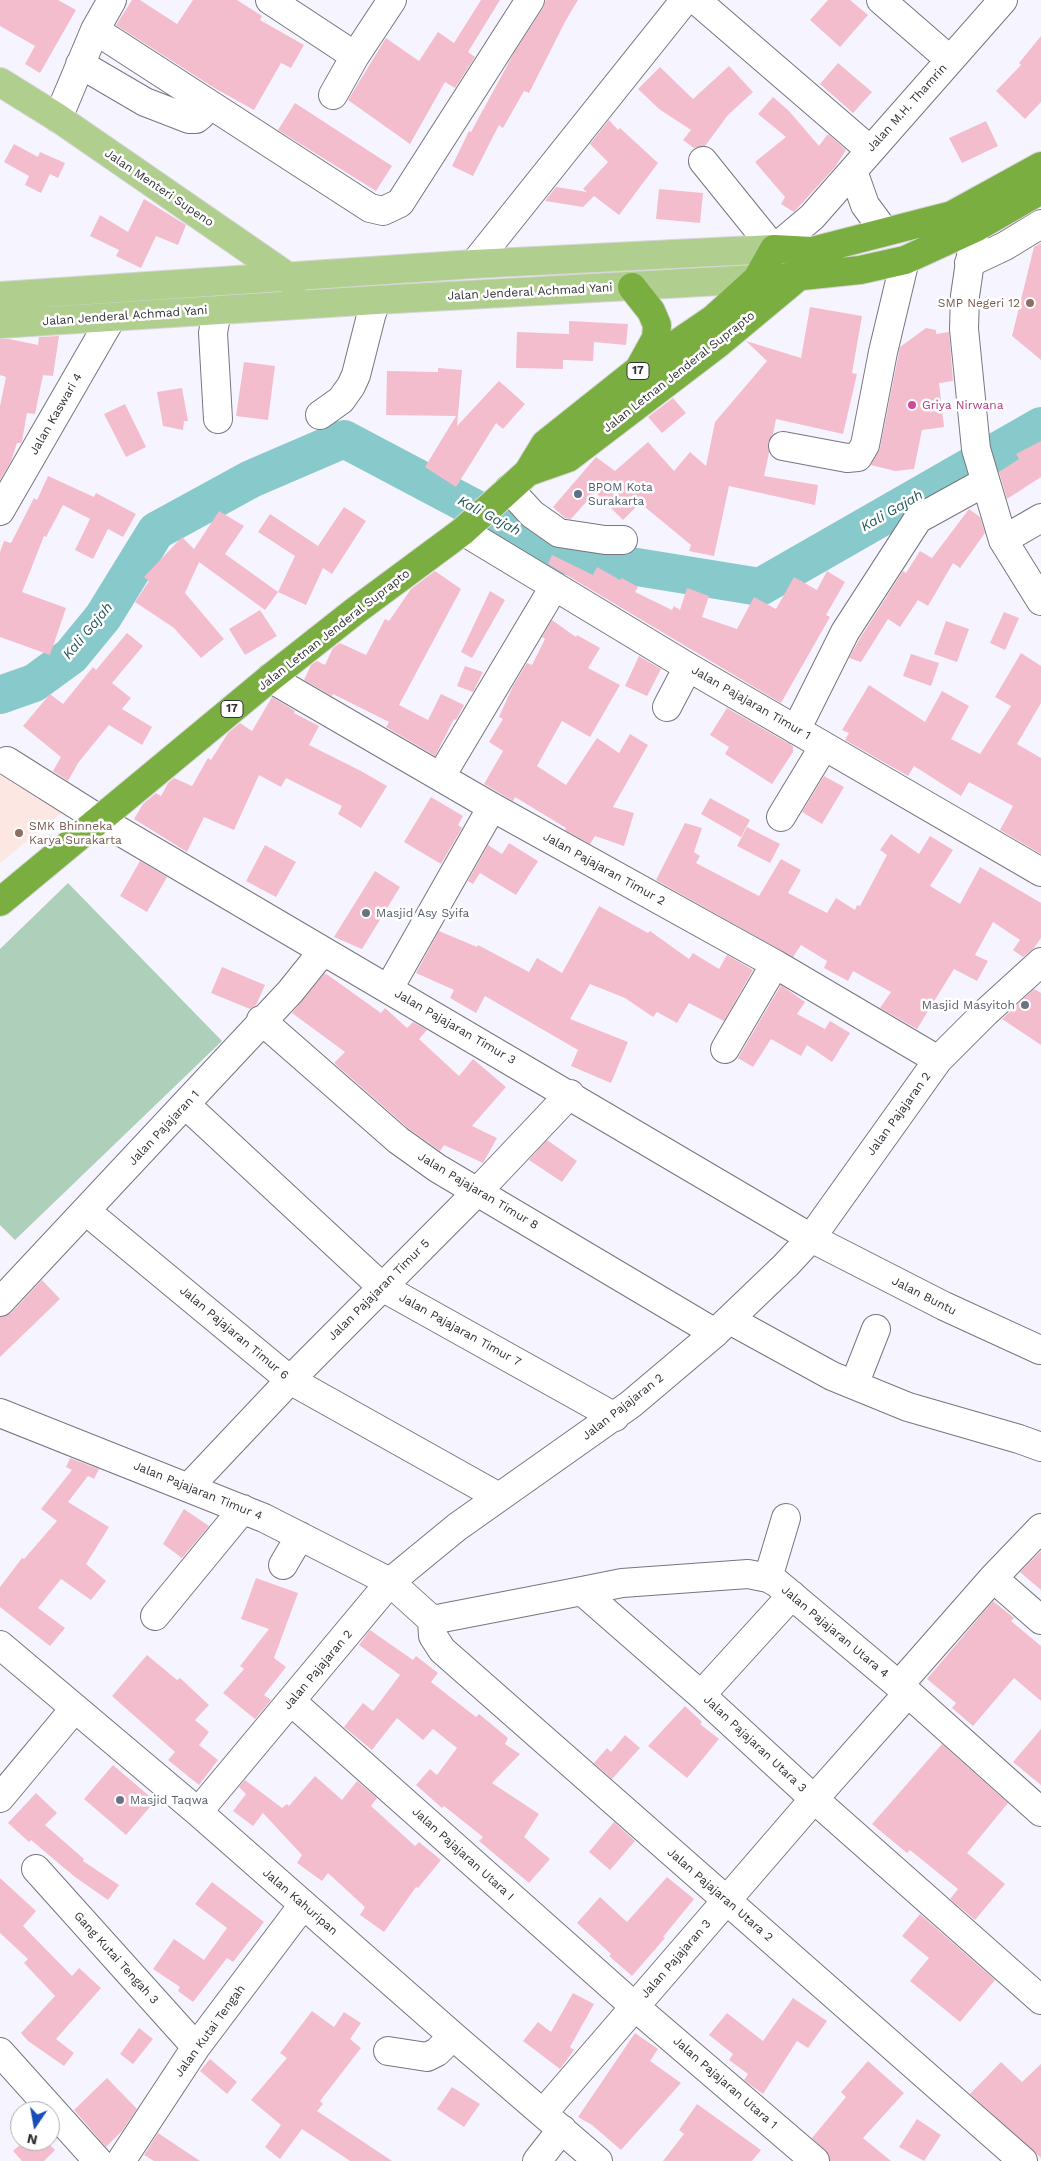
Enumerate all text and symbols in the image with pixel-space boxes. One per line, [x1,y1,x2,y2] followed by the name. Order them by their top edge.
[864,61,950,155] street label: Jalan M.H. Thamrin
[102,146,216,230] street label: Jalan Menteri Supeno
[447,280,613,304] street label: Jalan Jenderal Achmad Yani
[938,296,1020,310] place label: SMP Negeri 12
[1024,297,1036,309] marker: SMP Negeri 12
[42,303,208,329] street label: Jalan Jenderal Achmad Yani
[600,308,758,436] street label: Jalan Letnan Jenderal Suprapto
[627,362,649,380] road number: 17
[27,371,85,457] street label: Jalan Kaswari 4
[922,398,1004,412] place label: Griya Nirwana
[906,399,918,411] marker: Griya Nirwana
[588,480,653,508] place label: BPOM Kota Surakarta
[858,487,926,535] water label: Kali Gajah
[572,488,584,500] marker: BPOM Kota Surakarta
[455,492,523,540] water label: Kali Gajah
[255,566,413,694] street label: Jalan Letnan Jenderal Suprapto
[59,599,117,663] water label: Kali Gajah
[689,663,813,743] street label: Jalan Pajajaran Timur 1
[221,701,243,718] road number: 17
[29,819,122,847] place label: SMK Bhinneka Karya Surakarta
[13,827,25,839] marker: SMK Bhinneka Karya Surakarta
[540,829,668,909] street label: Jalan Pajajaran Timur 2
[376,906,469,920] place label: Masjid Asy Syifa
[360,907,372,919] marker: Masjid Asy Syifa
[392,986,518,1068] street label: Jalan Pajajaran Timur 3
[922,998,1015,1012] place label: Masjid Masyitoh
[1019,999,1031,1011] marker: Masjid Masyitoh
[864,1070,934,1158] street label: Jalan Pajajaran 2
[126,1088,202,1168] street label: Jalan Pajajaran 1
[415,1149,541,1233] street label: Jalan Pajajaran Timur 8
[325,1236,433,1344] street label: Jalan Pajajaran Timur 5
[889,1274,959,1318] street label: Jalan Buntu
[177,1283,291,1383] street label: Jalan Pajajaran Timur 6
[396,1290,524,1370] street label: Jalan Pajajaran Timur 7
[579,1371,667,1443] street label: Jalan Pajajaran 2
[131,1458,265,1524] street label: Jalan Pajajaran Timur 4
[778,1583,892,1681] street label: Jalan Pajajaran Utara 4
[281,1627,355,1713] street label: Jalan Pajajaran 2
[701,1693,809,1795] street label: Jalan Pajajaran Utara 3
[130,1793,208,1807] place label: Masjid Taqwa
[114,1794,126,1806] marker: Masjid Taqwa
[409,1805,517,1903] street label: Jalan Pajajaran Utara I
[664,1845,776,1945] street label: Jalan Pajajaran Utara 2
[260,1866,340,1938] street label: Jalan Kahuripan
[71,1909,161,2007] street label: Gang Kutai Tengah 3
[638,1917,714,2001] street label: Jalan Pajajaran 3
[172,1982,248,2080] street label: Jalan Kutai Tengah
[670,2034,780,2132] street label: Jalan Pajajaran Utara 1
[10,2101,60,2151] north arrow
[25,2131,39,2149] text: N

